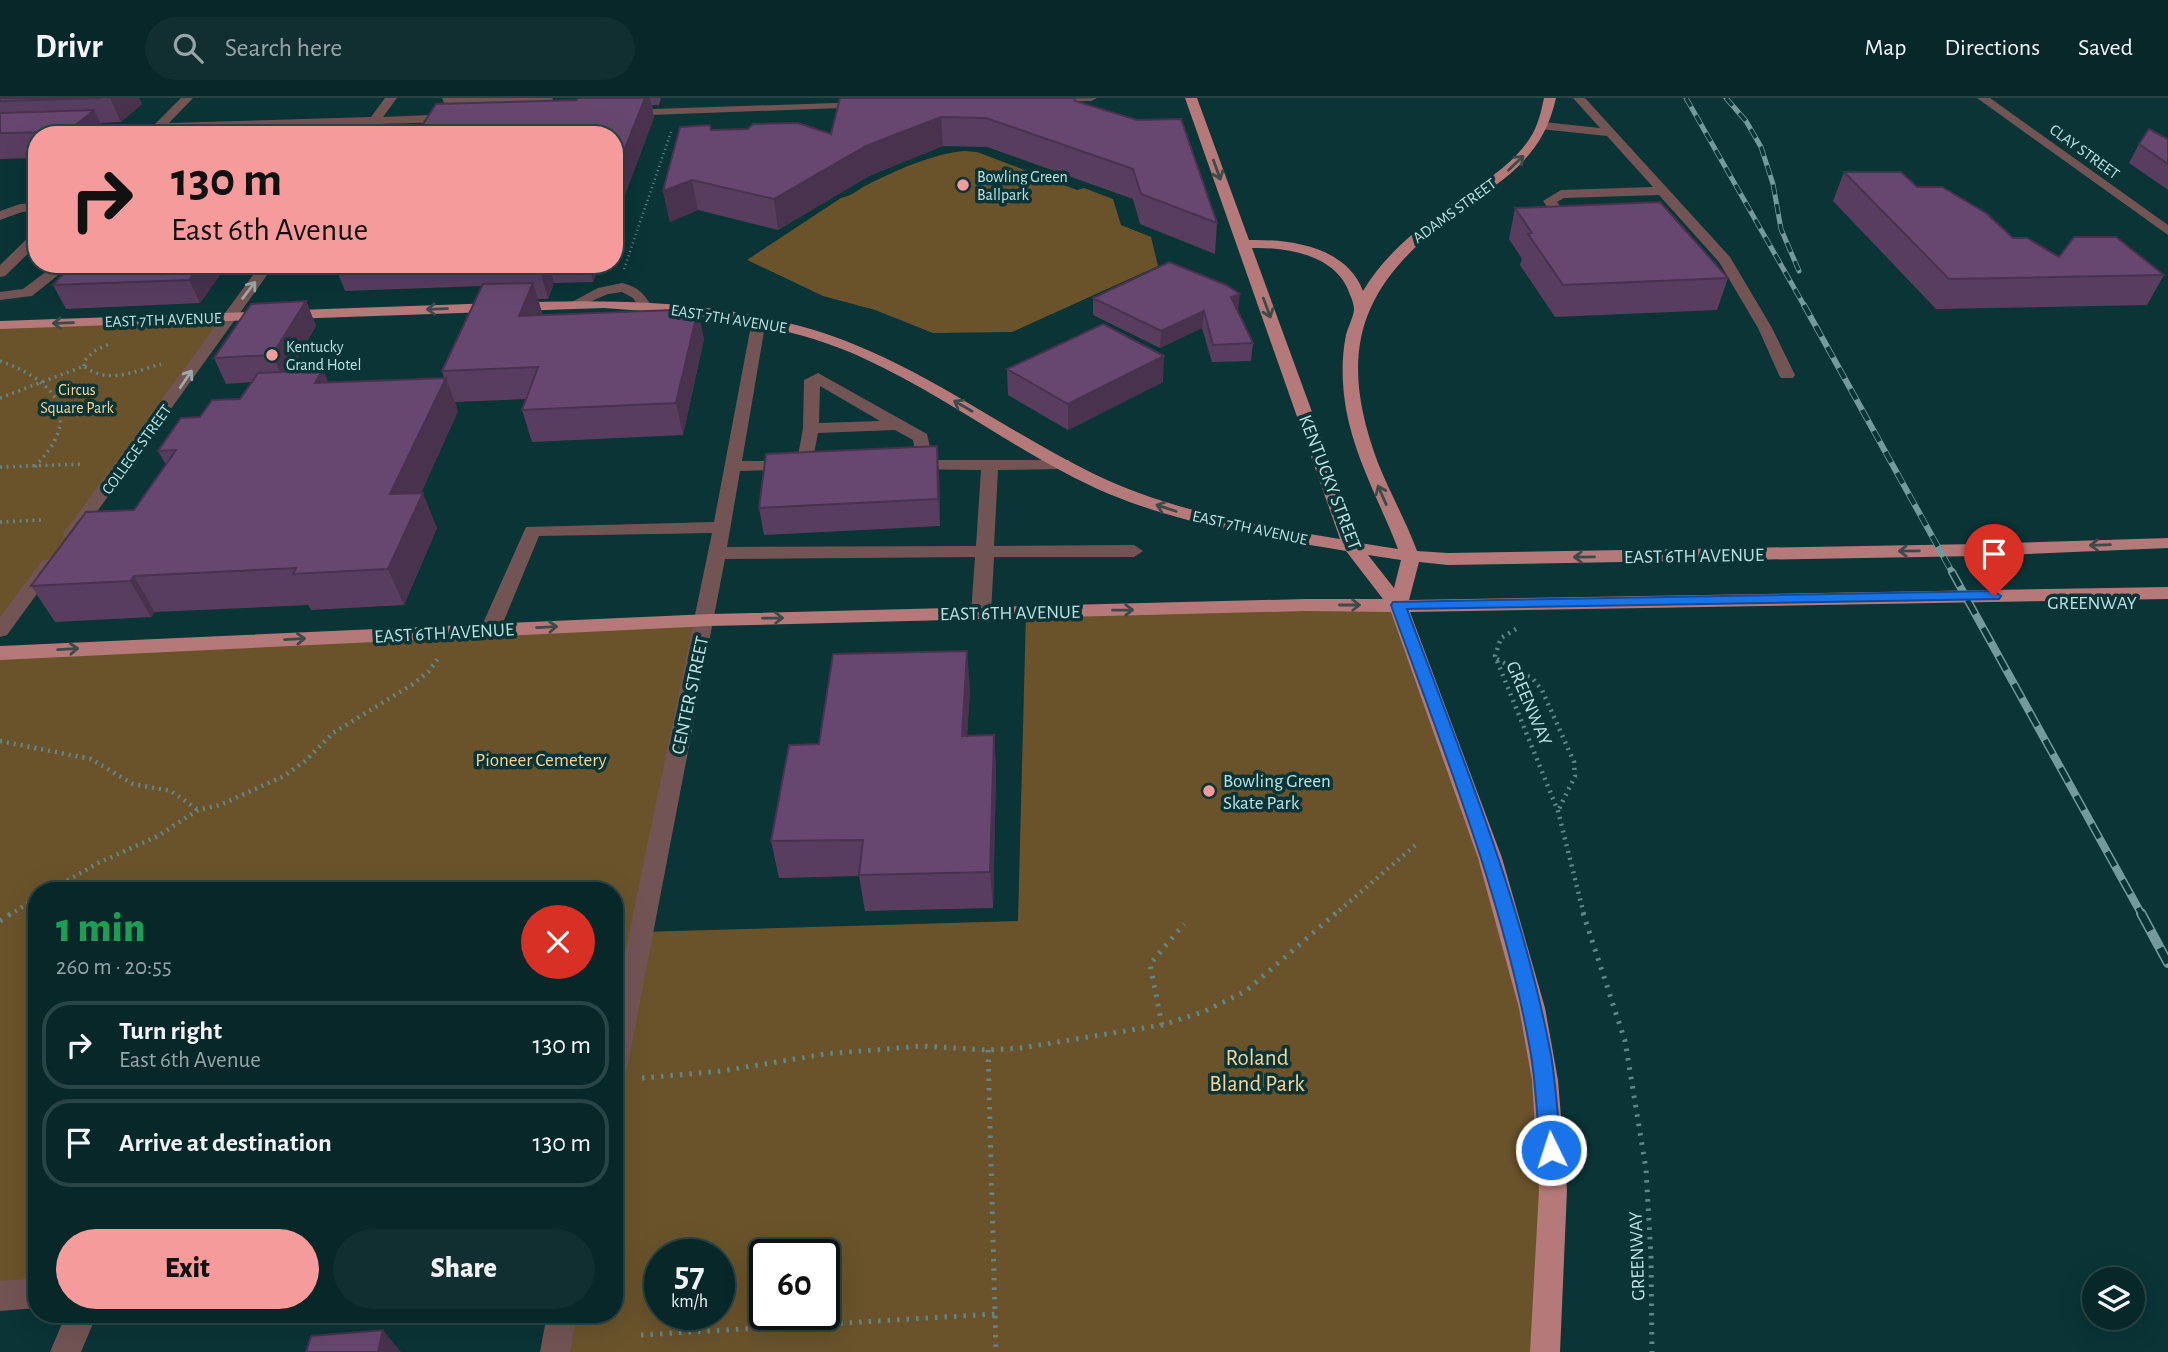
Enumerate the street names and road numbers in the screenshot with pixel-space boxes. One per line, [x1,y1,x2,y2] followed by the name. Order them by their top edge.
[2047,121,2122,182] street label: CLAY STREET
[1410,175,1499,246] street label: ADAMS STREET
[670,302,788,336] street label: EAST 7TH AVENUE
[104,310,222,330] street label: EAST 7TH AVENUE
[99,402,175,497] street label: COLLEGE STREET
[1295,412,1364,553] street label: KENTUCKY STREET
[1191,508,1309,548] street label: EAST 7TH AVENUE
[1624,546,1764,567] street label: EAST 6TH AVENUE
[2047,594,2137,613] street label: GREENWAY
[940,603,1080,624] street label: EAST 6TH AVENUE
[374,620,515,647] street label: EAST 6TH AVENUE
[669,635,712,756] street label: CENTER STREET
[1502,659,1555,749] street label: GREENWAY
[1626,1211,1649,1301] street label: GREENWAY

